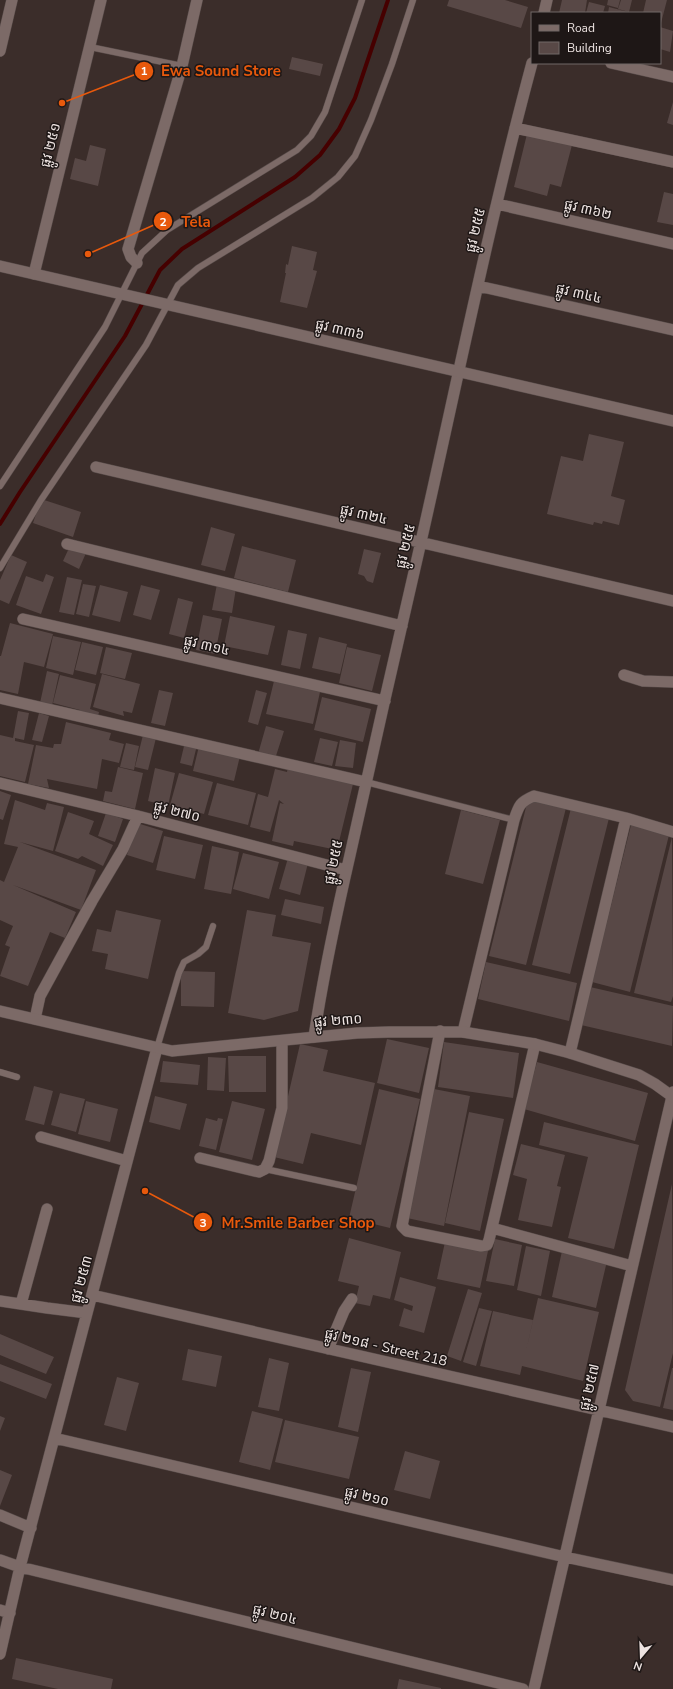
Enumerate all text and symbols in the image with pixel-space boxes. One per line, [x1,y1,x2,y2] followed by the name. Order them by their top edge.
[531,12,661,64] legend
[567,20,595,36] text: Road
[567,40,612,56] text: Building
[134,57,289,84] callout: Ewa Sound Store
[161,61,281,81] text: Ewa Sound Store
[140,63,148,79] text: 1
[36,121,67,170] street label: ផ្លូវ ២៥១
[562,195,614,226] street label: ផ្លូវ ៣៦២
[461,206,492,255] street label: ផ្លូវ ២៥៥
[153,208,219,235] callout: Tela
[181,212,211,232] text: Tela
[159,214,167,230] text: 2
[553,279,604,310] street label: ផ្លូវ ៣៤៤
[313,315,366,346] street label: ផ្លូវ ៣៣៦
[338,500,390,531] street label: ផ្លូវ ៣២៤
[391,522,422,571] street label: ផ្លូវ ២៥៥
[181,631,232,662] street label: ផ្លូវ ៣១៤
[151,797,202,829] street label: ផ្លូវ ២៧០
[319,838,350,887] street label: ផ្លូវ ២៥៥
[313,1009,363,1034] street label: ផ្លូវ ២៣០
[193,1209,382,1236] callout: Mr.Smile Barber Shop
[221,1213,375,1233] text: Mr.Smile Barber Shop
[199,1215,207,1231] text: 3
[66,1253,99,1306] street label: ផ្លូវ ២៥៣
[322,1324,449,1373] street label: ផ្លូវ ២១៨ - Street 218
[575,1362,606,1413] street label: ផ្លូវ ២៥៧
[342,1482,391,1513] street label: ផ្លូវ ២១០
[250,1600,299,1631] street label: ផ្លូវ ២០៤
[621,1637,661,1677] north arrow
[632,1658,644,1674] text: N

